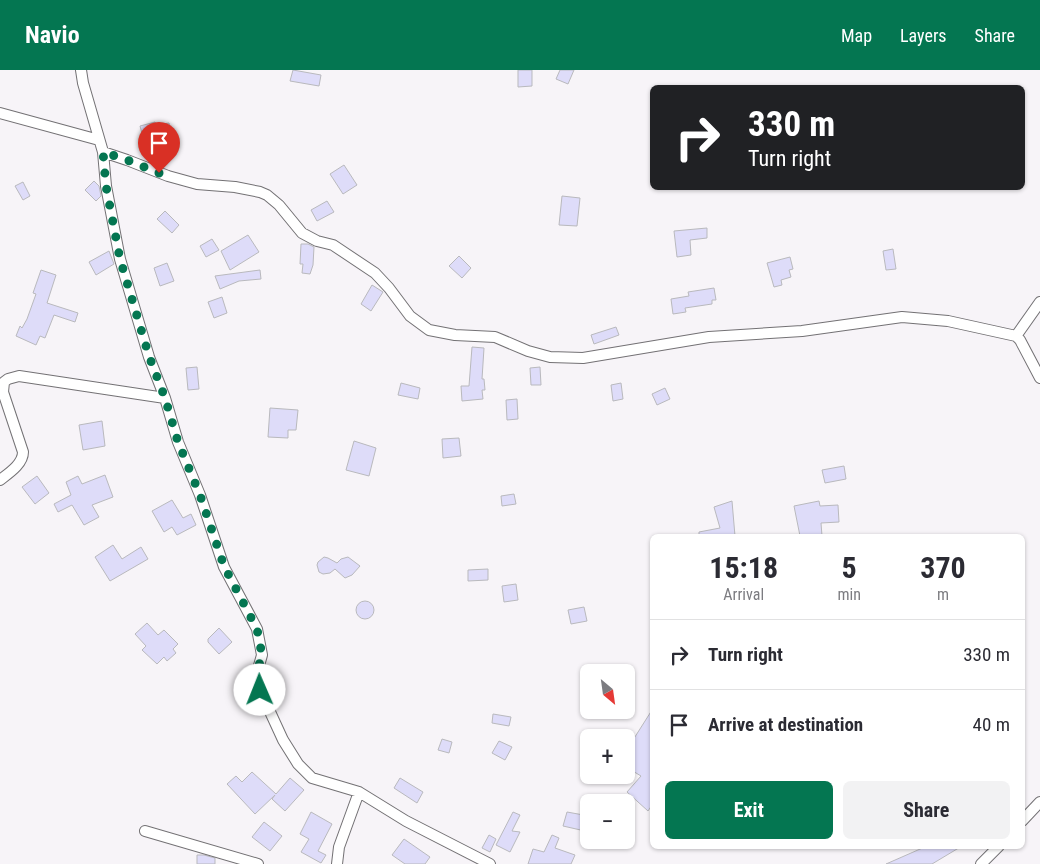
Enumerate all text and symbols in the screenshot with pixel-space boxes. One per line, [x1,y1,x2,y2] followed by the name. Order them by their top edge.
[25,21,80,49] text: Navio
[841,25,872,46] text: Map
[900,25,947,46] text: Layers
[975,25,1015,46] text: Share
[748,104,835,145] text: 330 m
[665,105,730,170] icon: right
[138,122,180,173] pin
[145,129,173,157] icon: arrive
[748,146,831,171] text: Turn right
[709,550,778,585] text: 15:18
[842,550,857,585] text: 5
[920,550,966,585] text: 370
[723,585,764,604] text: Arrival
[837,585,861,604] text: min
[937,585,949,604] text: m
[665,641,693,669] icon: right
[708,643,783,666] text: Turn right
[963,643,1010,666] text: 330 m
[233,663,285,715] position arrow
[580,664,635,719] north arrow
[580,664,635,849] map controls
[665,711,693,739] icon: arrive
[708,713,863,736] text: Arrive at destination
[973,713,1010,736] text: 40 m
[580,729,635,784] button: +
[665,781,833,839] button: Exit
[843,781,1010,839] button: Share
[580,794,635,849] button: −

